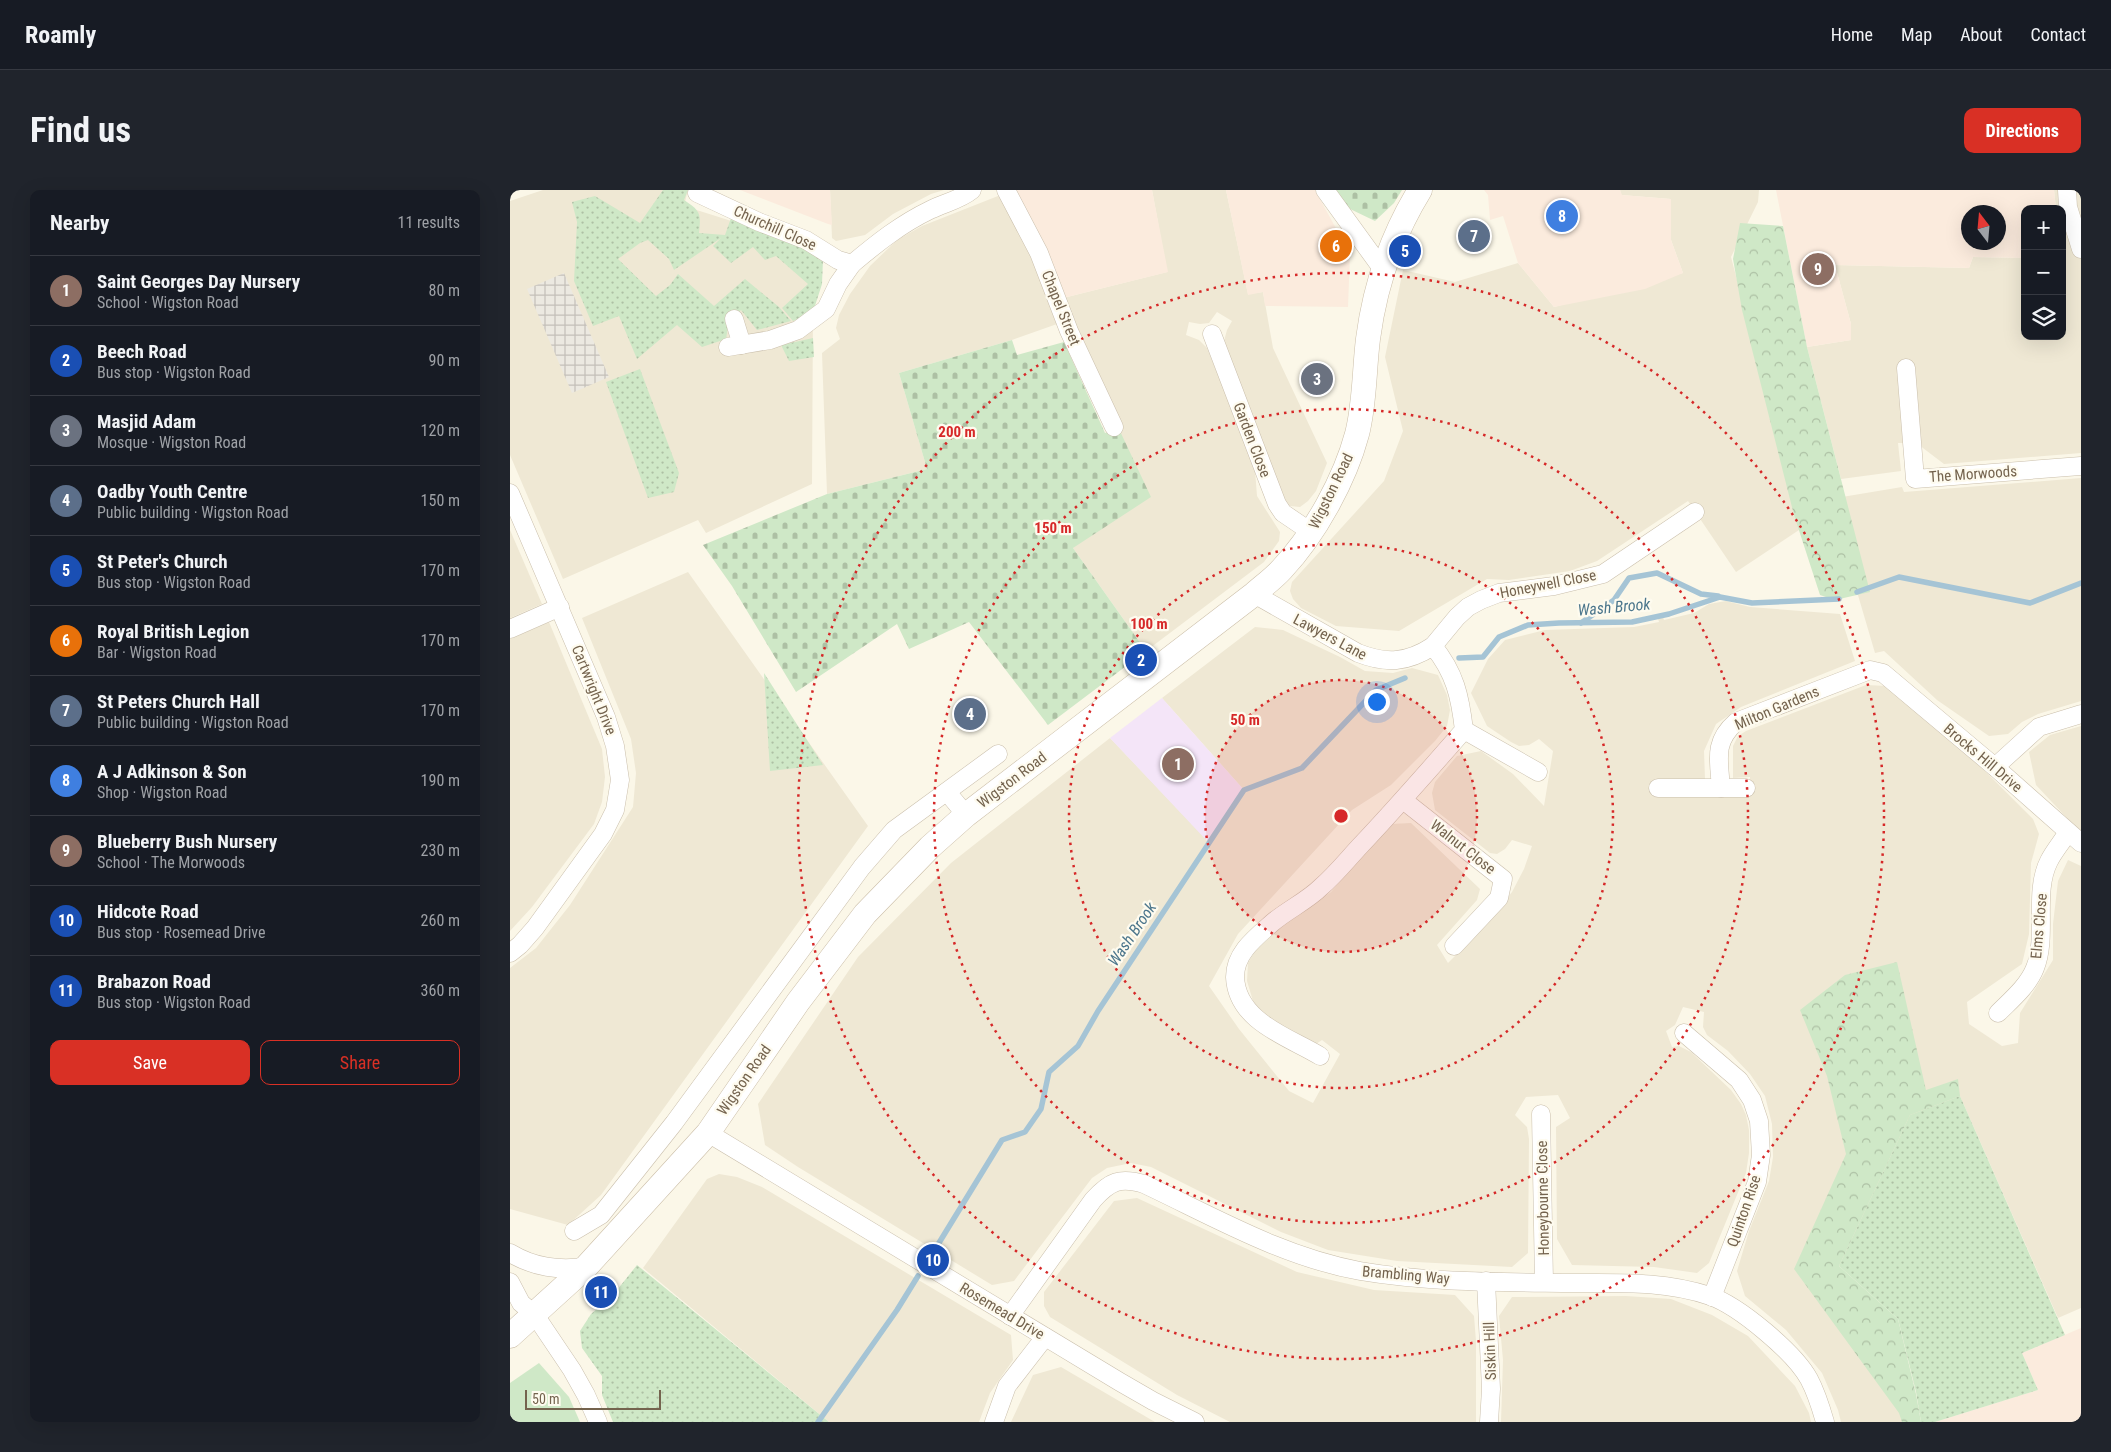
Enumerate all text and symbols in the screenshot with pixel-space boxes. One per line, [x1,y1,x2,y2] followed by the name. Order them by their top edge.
[25,21,96,49] text: Roamly
[1831,24,1873,45] text: Home
[1901,24,1932,45] text: Map
[1960,24,2002,45] text: About
[2030,24,2086,45] text: Contact
[1964,108,2081,153] button: Directions
[30,110,131,151] text: Find us
[1546,197,1578,235] pin: 8
[731,202,819,254] street label: Churchill Close
[1961,205,2006,250] north arrow
[2021,205,2066,340] map controls
[2021,205,2066,250] button: +
[50,211,109,235] text: Nearby
[398,213,460,232] text: 11 results
[1458,217,1490,255] pin: 7
[1320,227,1352,265] pin: 6
[1389,232,1421,270] pin: 5
[1802,250,1834,288] pin: 9
[2021,250,2066,295] button: −
[1038,268,1084,348] street label: Chapel Street
[97,270,300,293] text: Saint Georges Day Nursery
[62,281,70,300] text: 1
[428,281,460,300] text: 80 m
[97,293,239,312] text: School · Wigston Road
[2021,295,2066,340] button: layers
[97,340,187,363] text: Beech Road
[62,351,70,370] text: 2
[428,351,460,370] text: 90 m
[1301,360,1333,398] pin: 3
[97,363,251,382] text: Bus stop · Wigston Road
[1229,400,1275,480] street label: Garden Close
[97,410,196,433] text: Masjid Adam
[62,421,70,440] text: 3
[421,421,460,440] text: 120 m
[938,423,976,441] text: 200 m
[97,433,246,452] text: Mosque · Wigston Road
[1305,450,1357,532] street label: Wigston Road
[1928,462,2018,486] street label: The Morwoods
[97,480,247,503] text: Oadby Youth Centre
[62,491,70,510] text: 4
[421,491,460,510] text: 150 m
[97,503,289,522] text: Public building · Wigston Road
[1034,519,1072,537] text: 150 m
[97,550,228,573] text: St Peter's Church
[62,561,70,580] text: 5
[421,561,460,580] text: 170 m
[1498,566,1598,602] street label: Honeywell Close
[97,573,251,592] text: Bus stop · Wigston Road
[1577,594,1652,620] water label: Wash Brook
[1290,610,1370,664] street label: Lawyers Lane
[1130,615,1168,633] text: 100 m
[97,620,249,643] text: Royal British Legion
[62,631,70,650] text: 6
[421,631,460,650] text: 170 m
[1125,641,1157,679] pin: 2
[568,642,620,738] street label: Cartwright Drive
[97,643,217,662] text: Bar · Wigston Road
[1732,682,1822,734] street label: Milton Gardens
[1364,689,1390,715] your location
[97,690,260,713] text: St Peters Church Hall
[954,695,986,733] pin: 4
[62,701,70,720] text: 7
[421,701,460,720] text: 170 m
[1230,711,1260,729] text: 50 m
[97,713,289,732] text: Public building · Wigston Road
[1940,720,2026,796] street label: Brocks Hill Drive
[1162,745,1194,783] pin: 1
[974,748,1050,812] street label: Wigston Road
[97,760,247,783] text: A J Adkinson & Son
[62,771,70,790] text: 8
[421,771,460,790] text: 190 m
[97,783,227,802] text: Shop · Wigston Road
[1332,807,1350,825] centre of rings
[1427,816,1499,878] street label: Walnut Close
[97,830,277,853] text: Blueberry Bush Nursery
[62,841,70,860] text: 9
[421,841,460,860] text: 230 m
[97,853,245,872] text: School · The Morwoods
[2027,892,2051,960] street label: Elms Close
[1104,898,1161,970] water label: Wash Brook
[97,900,199,923] text: Hidcote Road
[58,911,74,930] text: 10
[421,911,460,930] text: 260 m
[97,923,266,942] text: Bus stop · Rosemead Drive
[97,970,211,993] text: Brabazon Road
[58,981,74,1000] text: 11
[421,981,460,1000] text: 360 m
[97,993,251,1012] text: Bus stop · Wigston Road
[50,1040,250,1085] button: Save
[260,1040,460,1085] button: Share
[713,1041,775,1119] street label: Wigston Road
[1533,1140,1553,1256] street label: Honeybourne Close
[1723,1173,1765,1249] street label: Quinton Rise
[917,1241,949,1279] pin: 10
[1361,1262,1451,1288] street label: Brambling Way
[585,1273,617,1311] pin: 11
[956,1279,1048,1343] street label: Rosemead Drive
[1480,1321,1500,1381] street label: Siskin Hill
[525,1387,661,1410] scale bar
[532,1391,560,1407] text: 50 m

